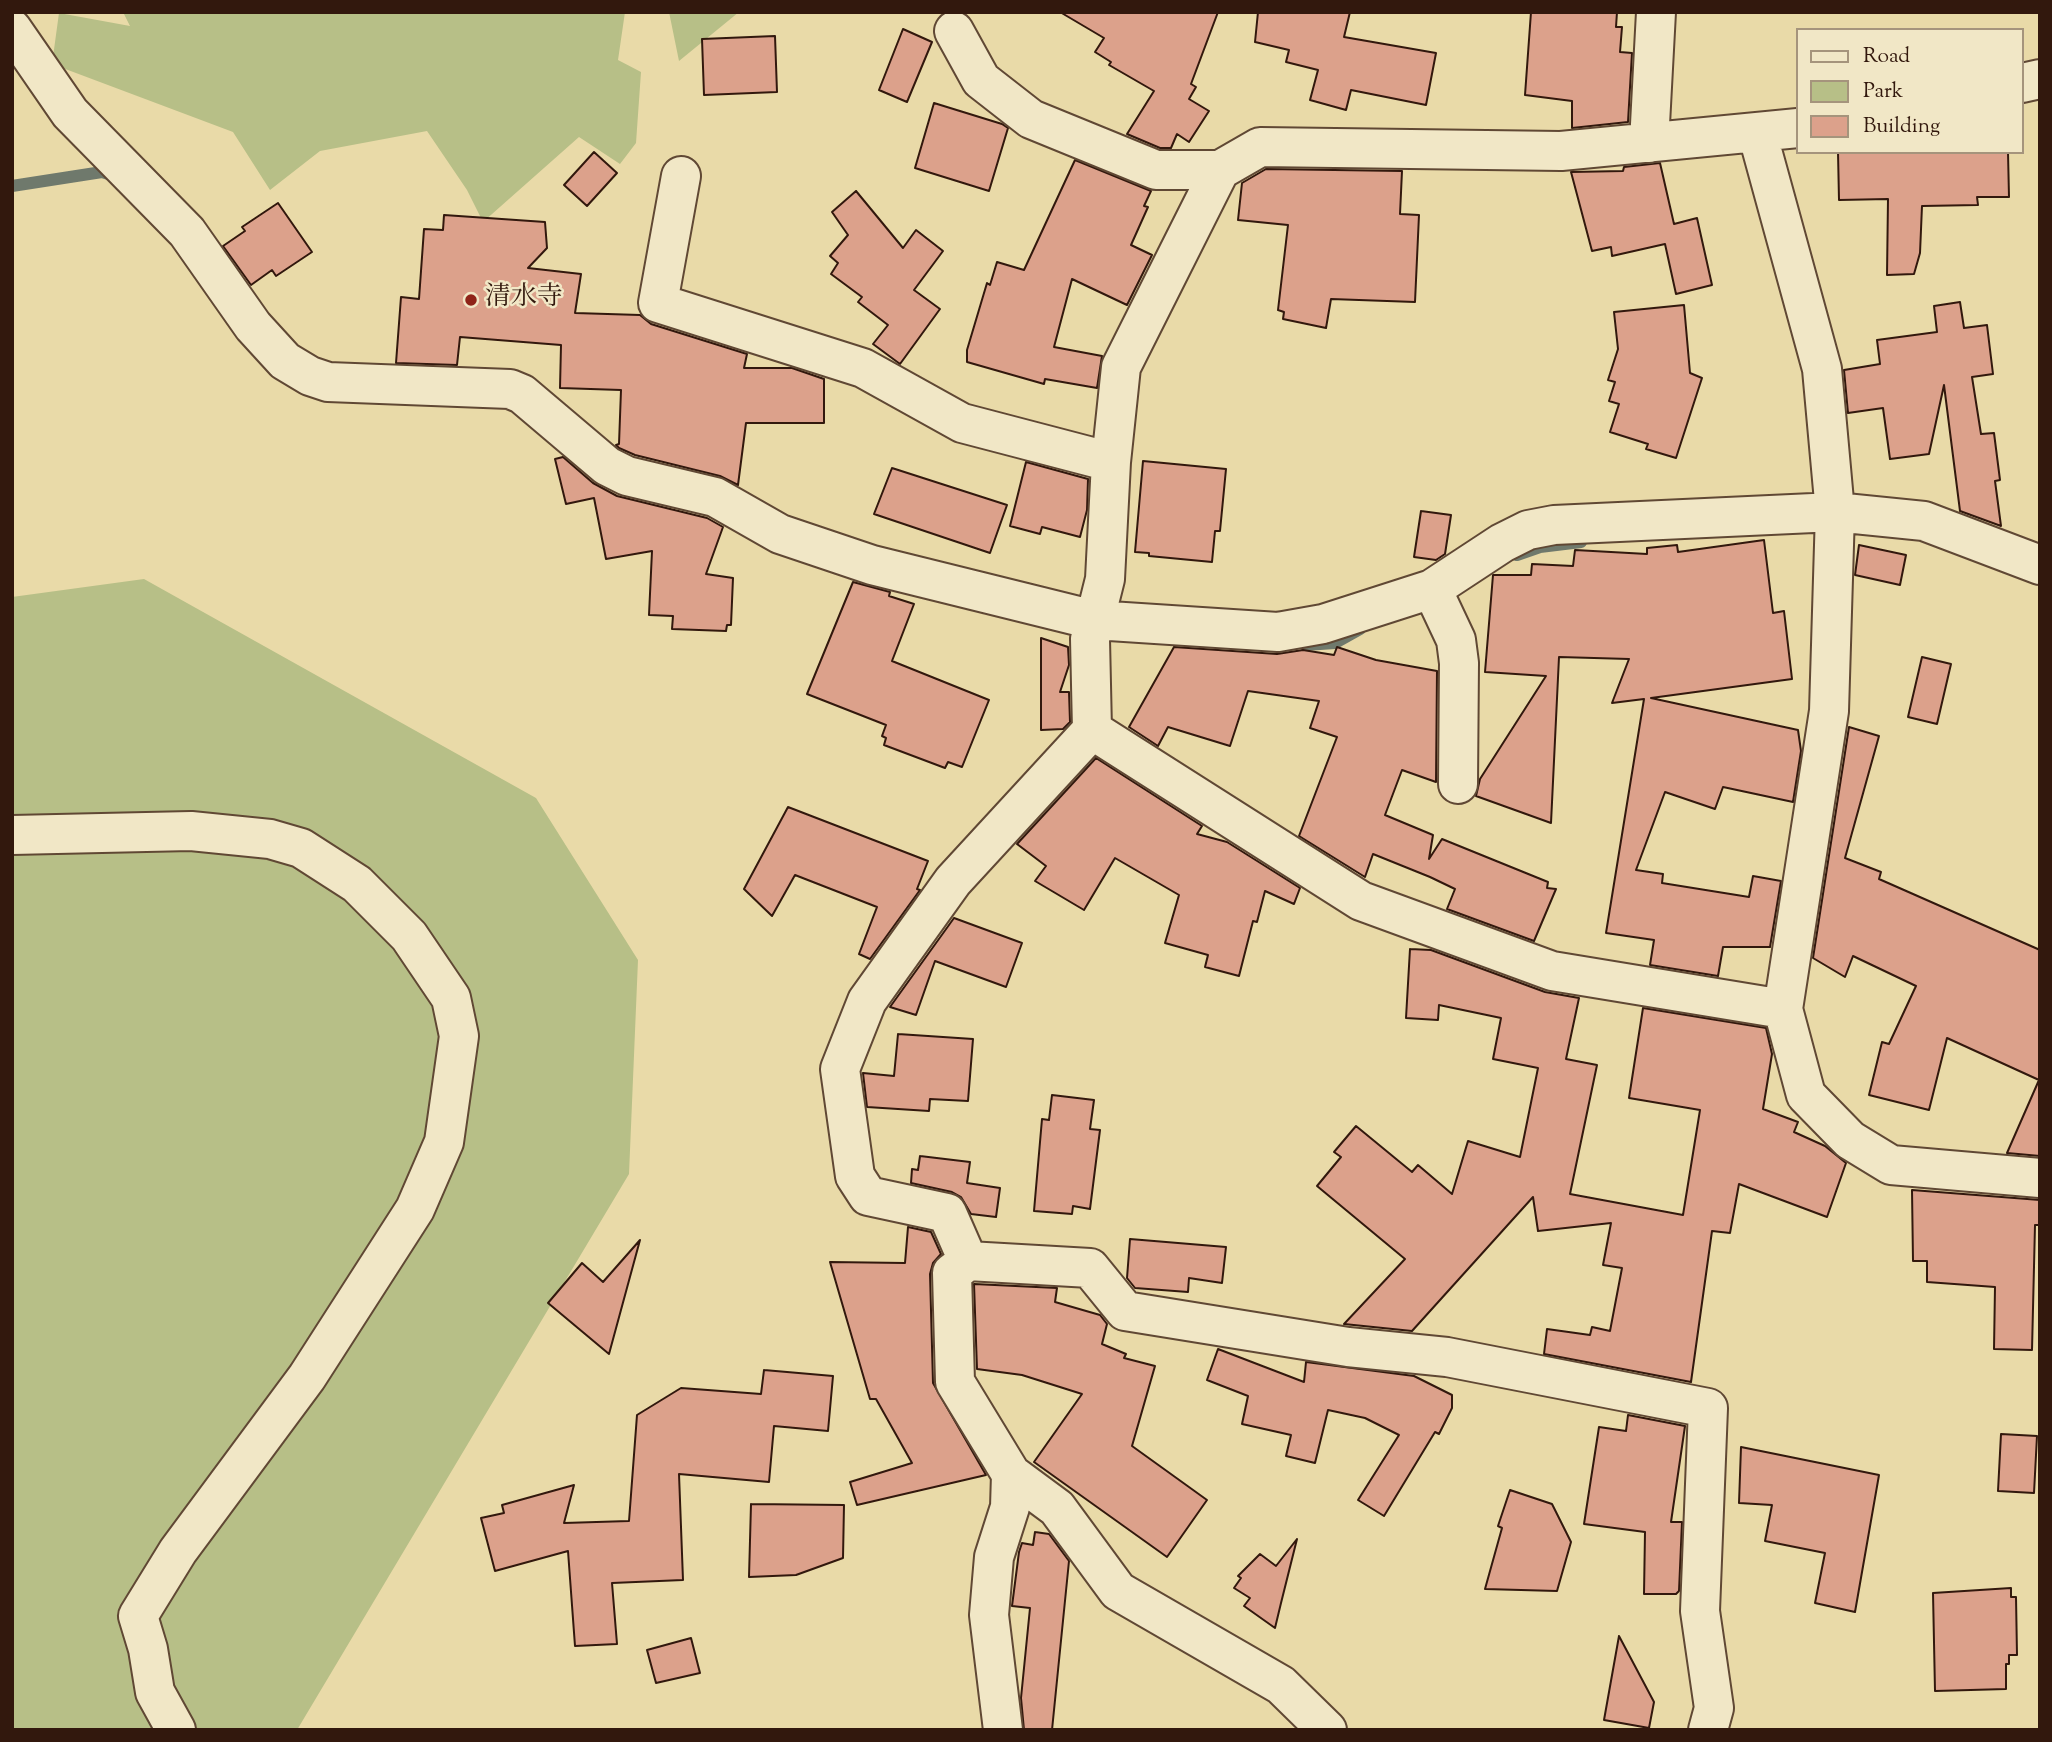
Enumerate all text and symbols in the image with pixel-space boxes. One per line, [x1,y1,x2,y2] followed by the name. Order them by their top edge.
[1797,28,2024,154] legend
[1863,42,1910,72] text: Road
[1863,77,1903,107] text: Park
[1863,112,1940,142] text: Building
[485,284,563,316] place label: 清水寺
[463,292,479,308] marker: 清水寺

